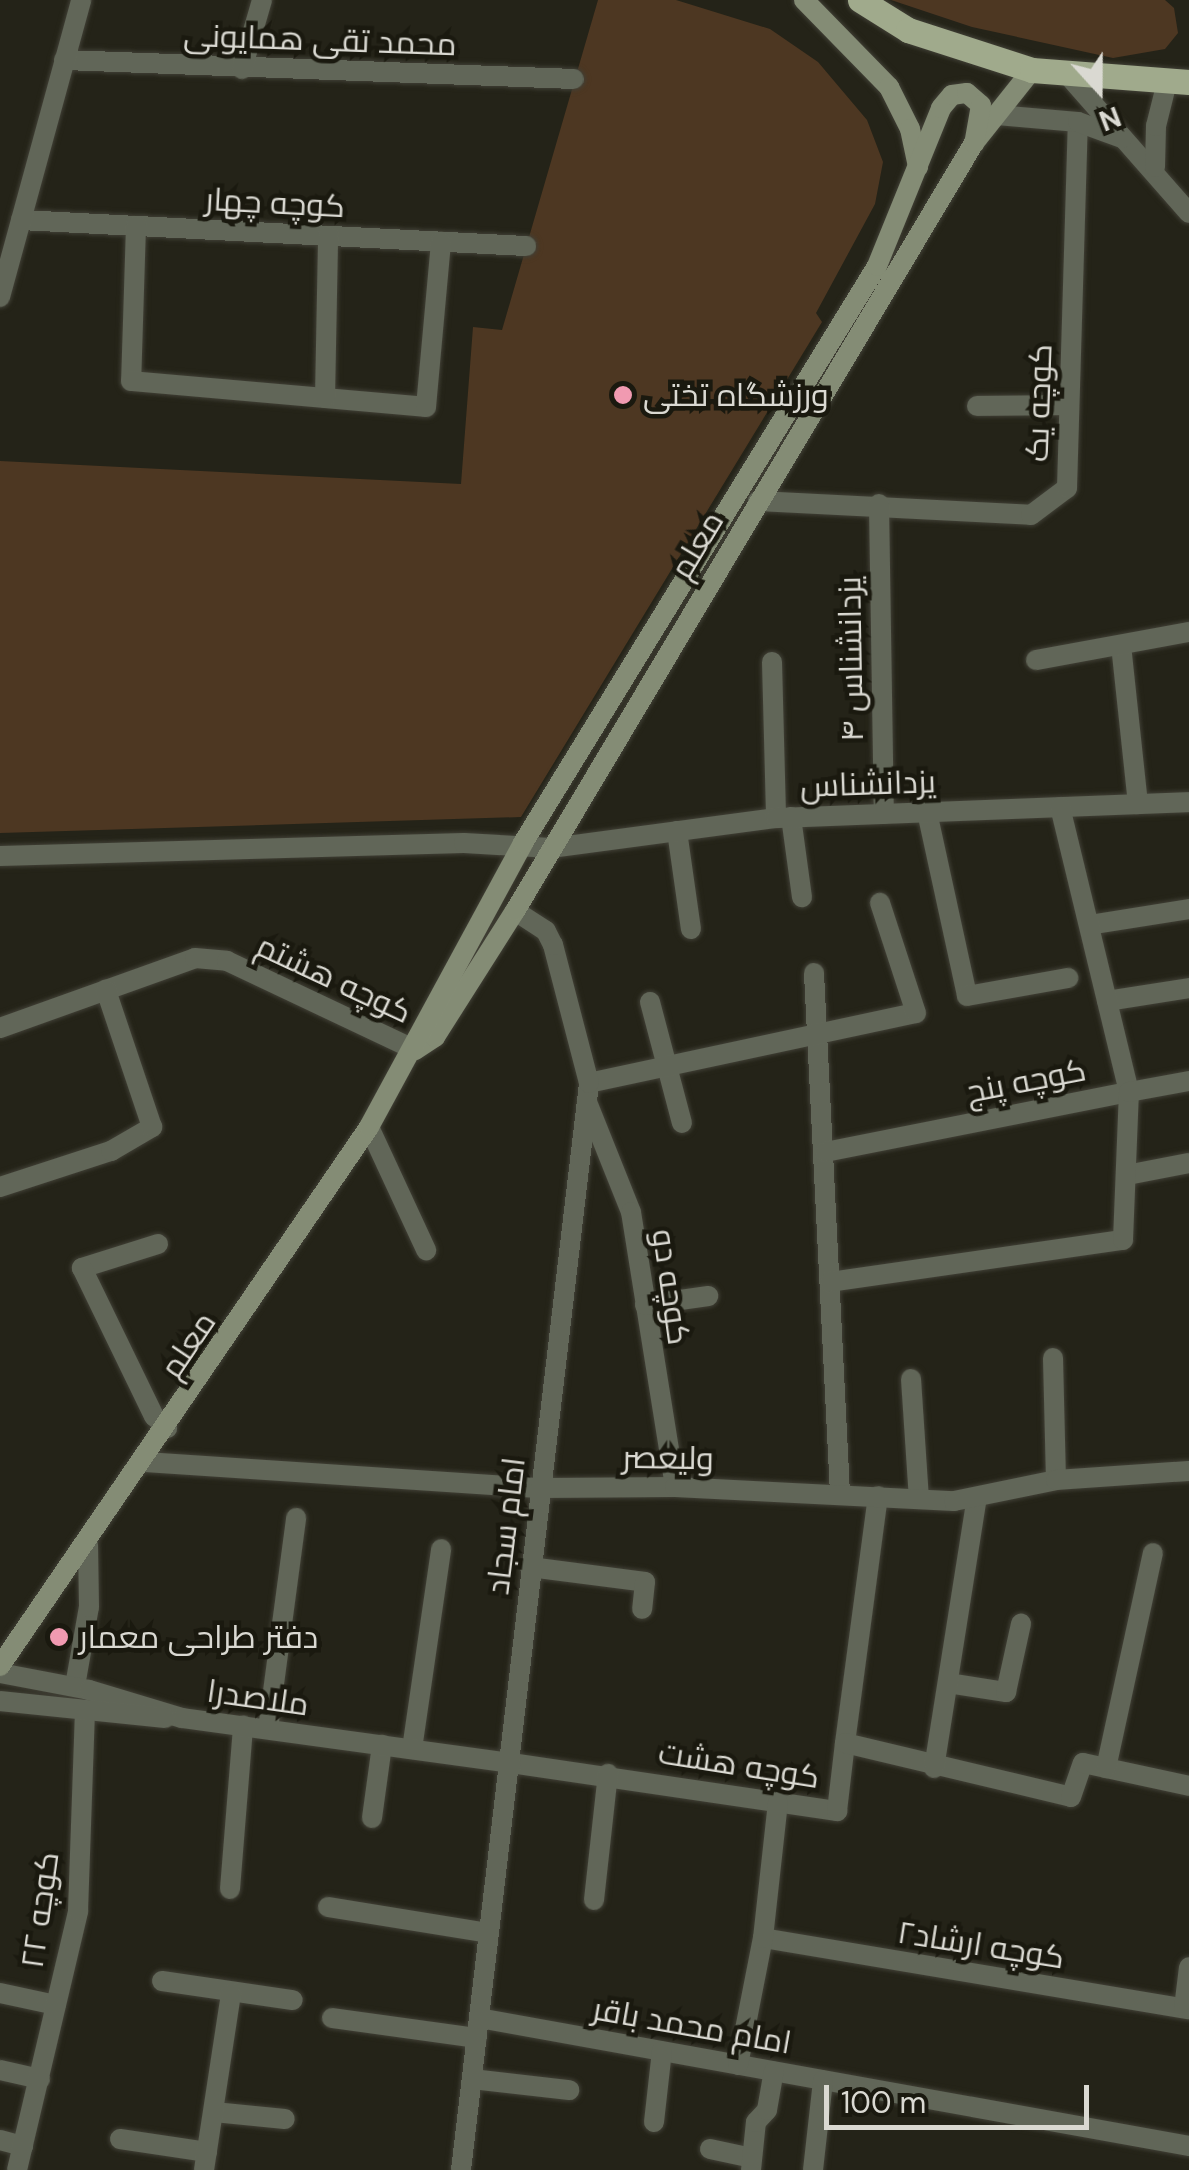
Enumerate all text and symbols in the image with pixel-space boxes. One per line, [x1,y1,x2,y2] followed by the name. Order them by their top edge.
[183,16,457,64] street label: محمد تقی همایونی
[1049,40,1149,140] north arrow
[1094,98,1126,139] text: N
[204,180,346,226] street label: کوچه چهار
[1018,343,1060,463] street label: کوچه یک
[643,376,829,414] place label: ورزشگاه تختی
[612,384,634,406] marker: ورزشگاه تختی
[662,504,732,586] street label: معلم
[830,576,872,742] street label: یزدانشناس ۴
[799,762,937,806] street label: یزدانشناس
[250,926,418,1032] street label: کوچه هشتم
[963,1051,1089,1111] street label: کوچه پنج
[644,1227,698,1347] street label: کوچه دو
[152,1304,224,1386] street label: معلم
[622,1438,714,1478] street label: ولیعصر
[479,1455,533,1597] street label: امام سجاد
[79,1618,318,1656] place label: دفتر طراحی معمار
[48,1626,70,1648] marker: دفتر طراحی معمار
[205,1672,311,1724] street label: ملاصدرا
[656,1733,822,1797] street label: کوچه هشت
[13,1849,67,1971] street label: کوچه ۲۲
[895,1913,1067,1977] street label: کوچه ارشاد۲
[590,1990,794,2062] street label: امام محمد باقر
[829,2065,1094,2127] scale bar
[841,2083,926,2122] text: 100 m

